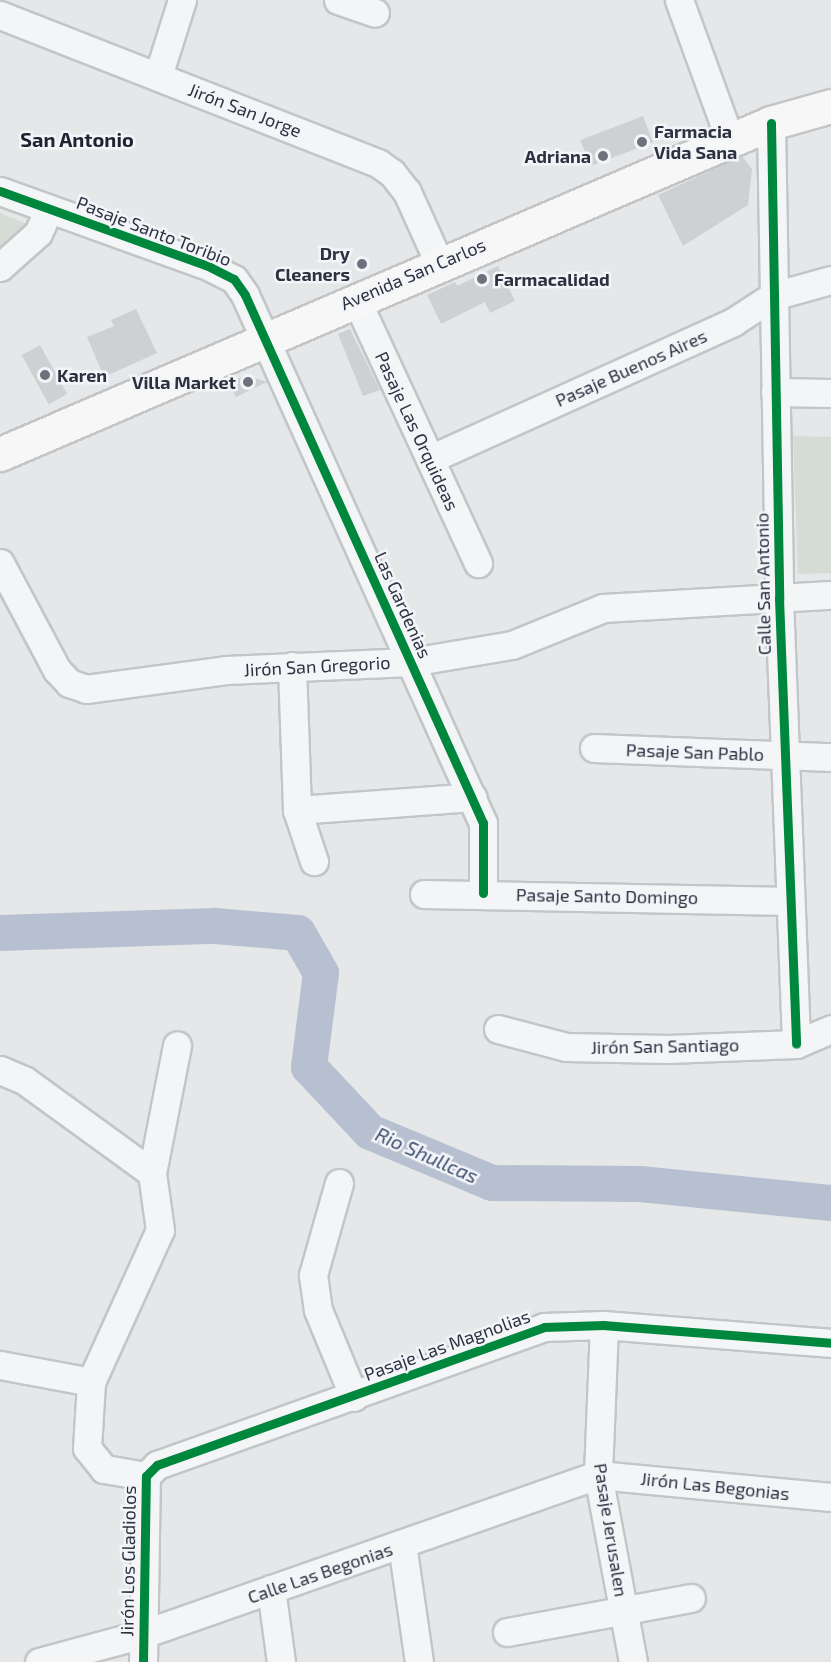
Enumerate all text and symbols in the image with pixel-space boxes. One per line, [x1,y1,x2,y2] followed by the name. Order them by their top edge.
[185,78,305,142] street label: Jirón San Jorge
[654,121,737,164] place label: Farmacia Vida Sana
[20,127,134,151] district label: San Antonio
[635,135,649,149] marker: Farmacia Vida Sana
[525,145,591,167] place label: Adriana
[596,149,610,163] marker: Adriana
[73,191,235,271] street label: Pasaje Santo Toribio
[337,234,489,314] street label: Avenida San Carlos
[275,243,350,286] place label: Dry Cleaners
[355,257,369,271] marker: Dry Cleaners
[494,268,610,290] place label: Farmacalidad
[475,272,489,286] marker: Farmacalidad
[552,325,710,411] street label: Pasaje Buenos Aires
[371,348,463,514] street label: Pasaje Las Orquideas
[57,364,107,386] place label: Karen
[38,368,52,382] marker: Karen
[132,371,236,393] place label: Villa Market
[241,375,255,389] marker: Villa Market
[751,512,775,656] street label: Calle San Antonio
[370,548,436,662] street label: Las Gardenias
[243,651,391,681] street label: Jirón San Gregorio
[625,739,765,765] street label: Pasaje San Pablo
[516,884,698,908] street label: Pasaje Santo Domingo
[591,1034,739,1058] street label: Jirón San Santiago
[372,1122,482,1188] water label: Rio Shullcas
[361,1305,533,1385] street label: Pasaje Las Magnolias
[590,1461,632,1599] street label: Pasaje Jerusalen
[640,1467,790,1505] street label: Jirón Las Begonias
[116,1485,140,1637] street label: Jirón Los Gladiolos
[245,1538,395,1608] street label: Calle Las Begonias

